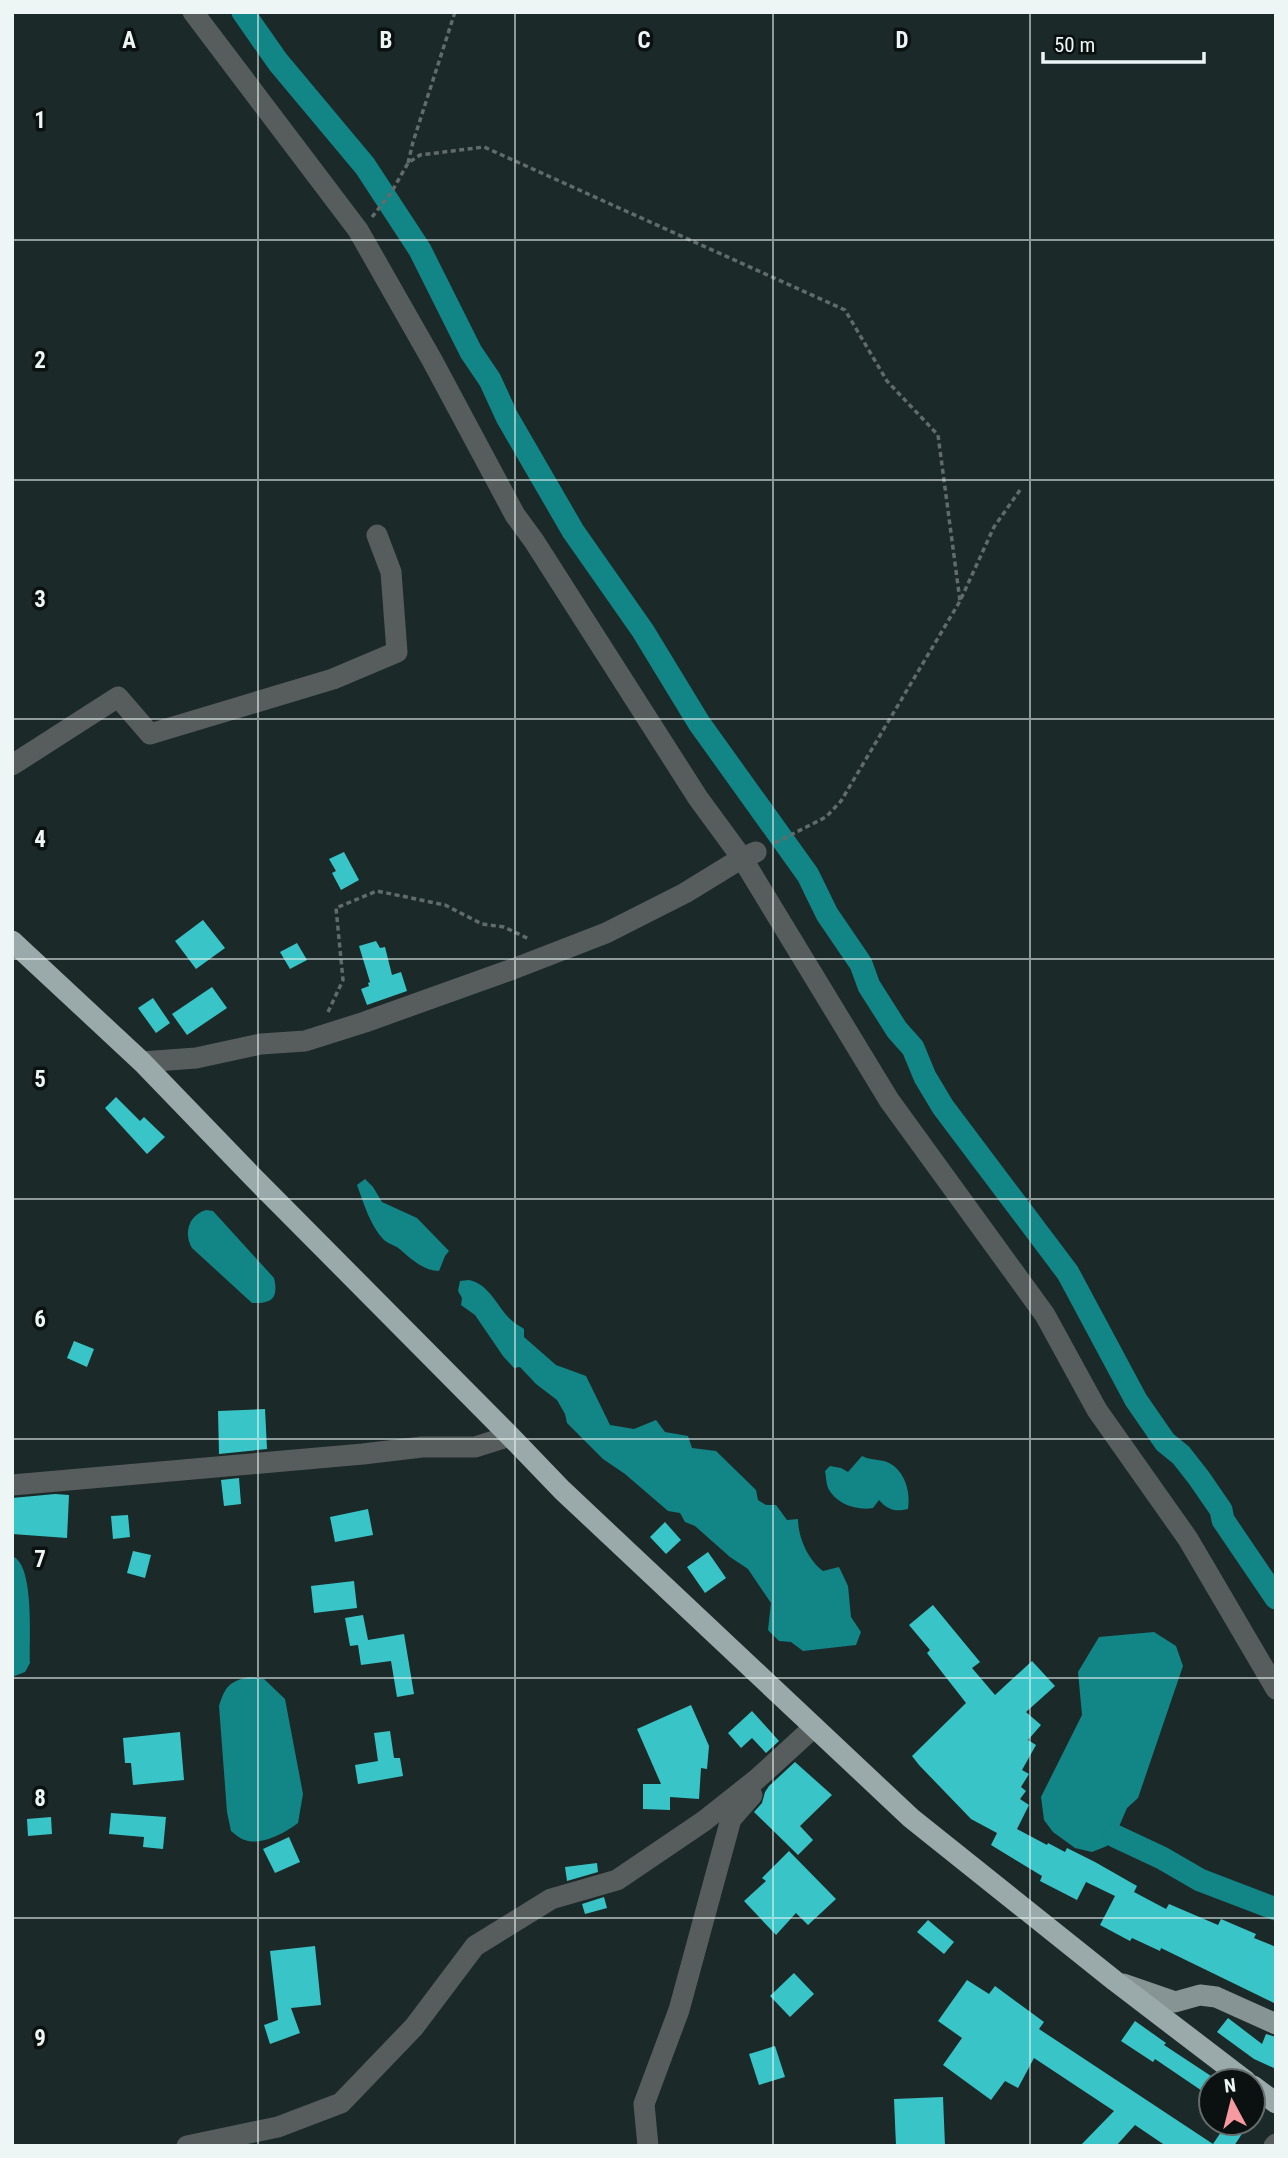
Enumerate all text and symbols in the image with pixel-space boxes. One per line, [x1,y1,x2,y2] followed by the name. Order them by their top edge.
[1043,21,1204,65] scale bar
[122,27,136,54] text: A
[380,27,392,54] text: B
[637,27,651,54] text: C
[896,27,909,54] text: D
[1054,33,1095,57] text: 50 m
[34,107,46,134] text: 1
[34,347,46,374] text: 2
[34,586,46,613] text: 3
[34,826,46,853] text: 4
[34,1066,46,1093] text: 5
[34,1306,46,1333] text: 6
[34,1546,46,1573] text: 7
[34,1785,46,1812] text: 8
[34,2025,46,2052] text: 9
[1197,2067,1267,2137] north arrow
[1223,2073,1237,2098] text: N

